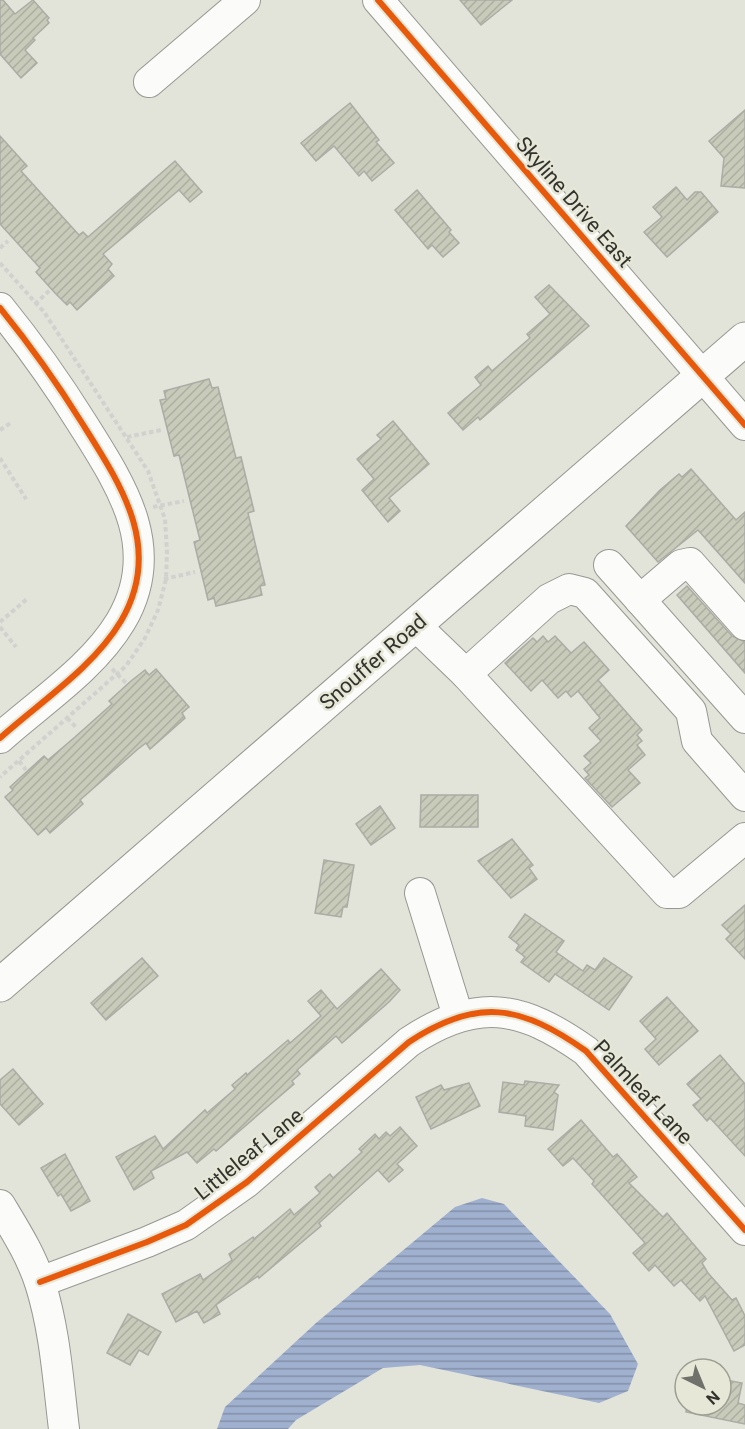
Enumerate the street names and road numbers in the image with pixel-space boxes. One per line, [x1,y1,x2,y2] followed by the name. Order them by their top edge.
[511,132,637,272] street label: Skyline Drive East
[315,609,431,715] street label: Snouffer Road
[589,1035,697,1149] street label: Palmleaf Lane
[190,1103,308,1205] street label: Littleleaf Lane

